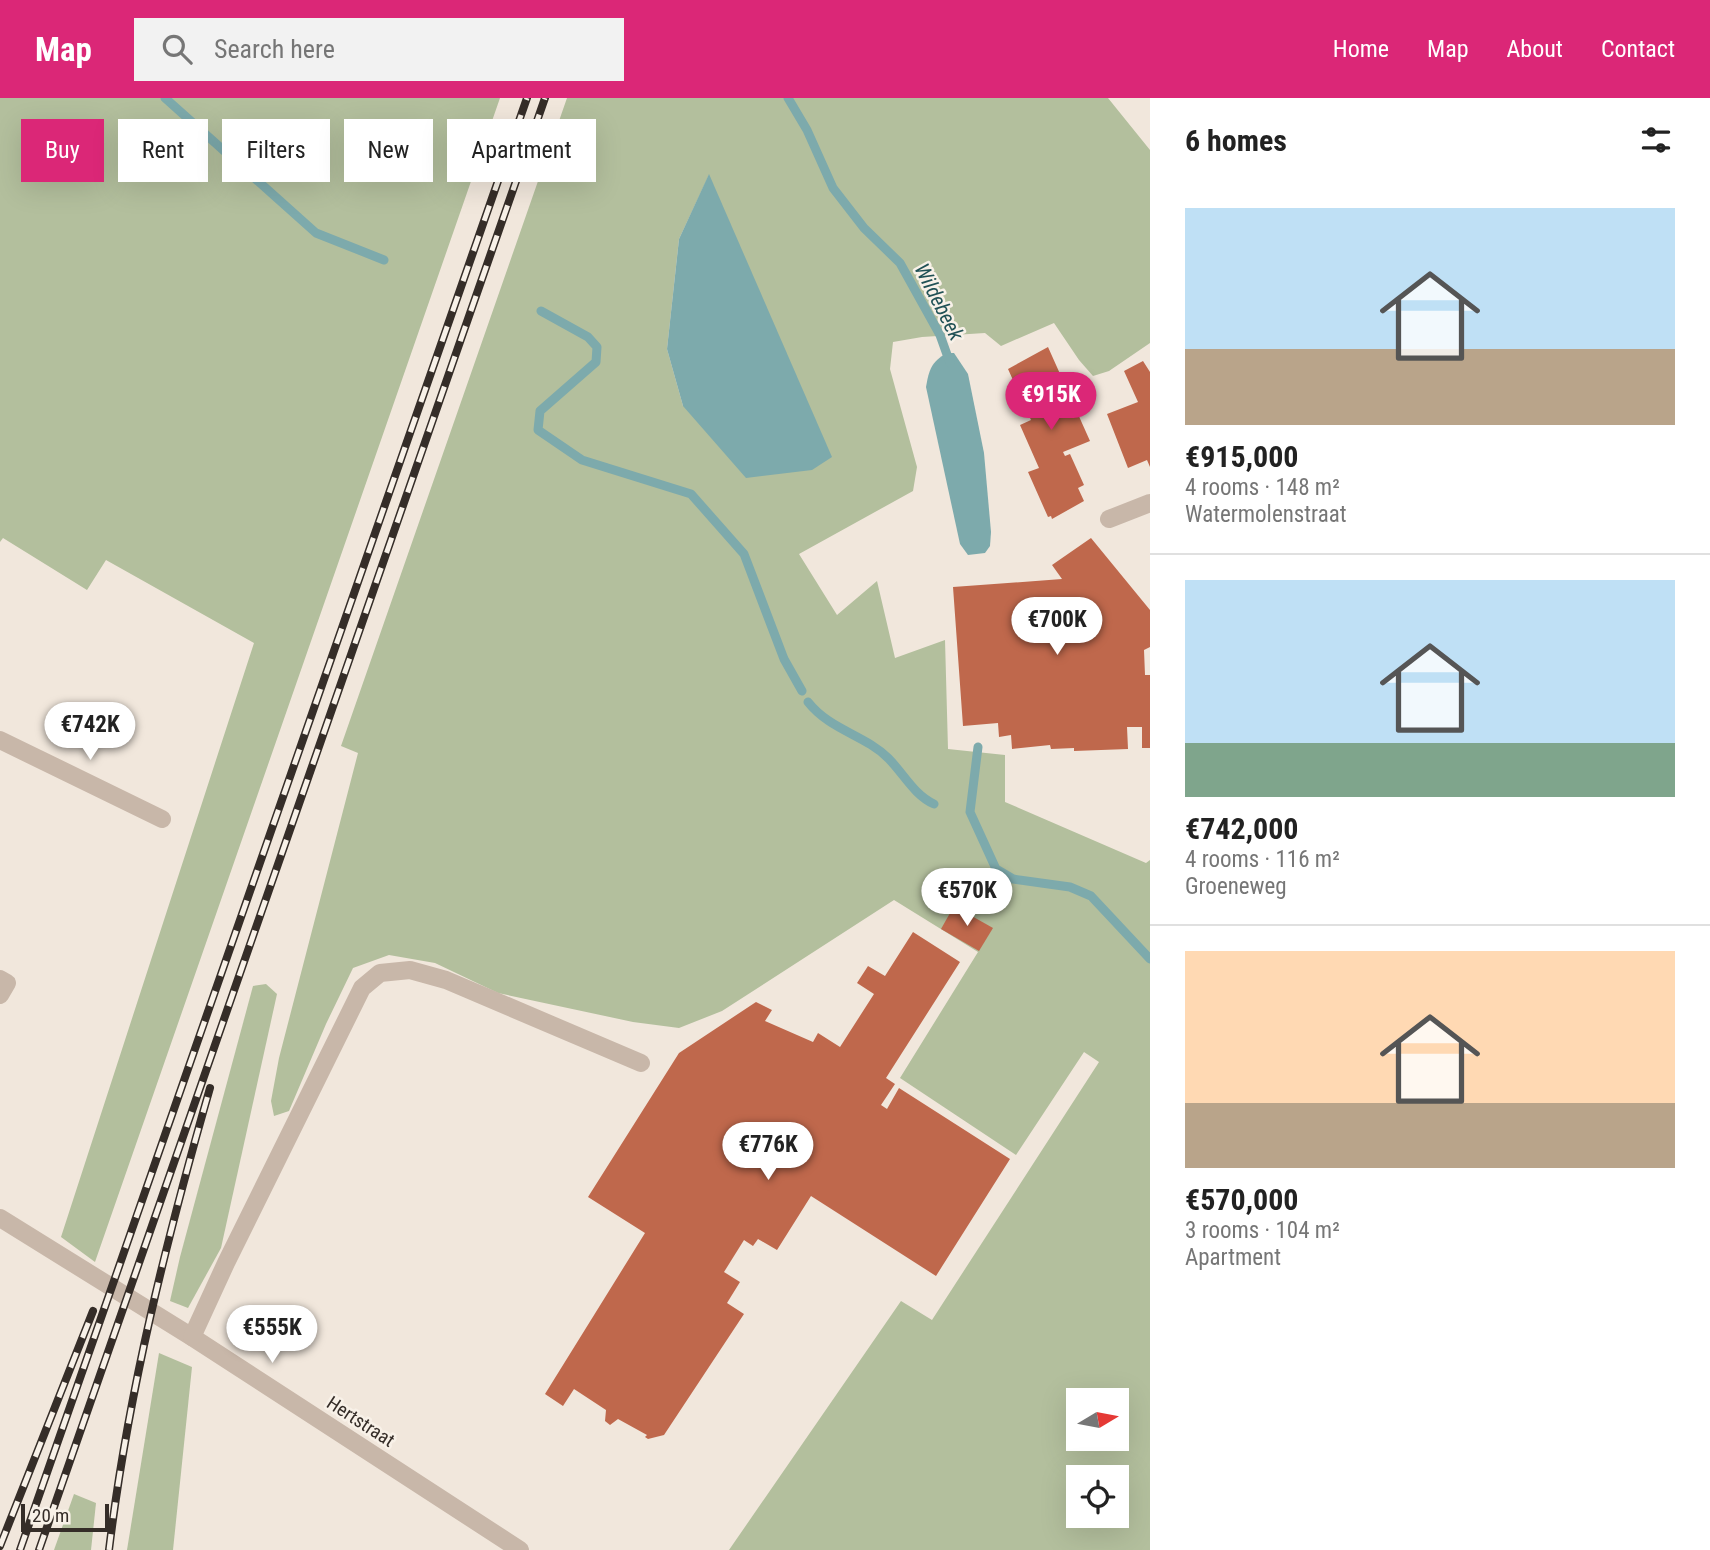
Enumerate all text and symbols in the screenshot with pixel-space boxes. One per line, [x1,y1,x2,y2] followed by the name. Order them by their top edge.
[134,18,624,81] search box
[35,30,92,69] text: Map
[158,30,196,68] icon: search
[214,34,335,64] text: Search here
[1333,35,1389,63] text: Home
[1427,35,1469,63] text: Map
[1507,35,1563,63] text: About
[1601,35,1675,63] text: Contact
[21,119,104,182] chip: Buy
[118,119,208,182] chip: Rent
[222,119,330,182] chip: Filters
[344,119,433,182] chip: New
[447,119,596,182] chip: Apartment
[1637,121,1675,159] icon: filters
[1185,123,1287,158] text: 6 homes
[1367,253,1493,379] icon: home
[910,260,969,345] water label: Wildebeek
[1002,372,1100,432] pin: €915K
[1021,381,1081,408] text: €915K
[1185,439,1298,474] text: €915,000
[1185,474,1340,501] text: 4 rooms · 148 m²
[1185,501,1347,528] text: Watermolenstraat
[1008,598,1106,657] pin: €700K
[1027,606,1087,633] text: €700K
[1367,625,1493,751] icon: home
[41,702,139,762] pin: €742K
[60,711,120,738] text: €742K
[1185,811,1298,846] text: €742,000
[1185,846,1340,873] text: 4 rooms · 116 m²
[918,868,1016,928] pin: €570K
[1185,873,1287,900] text: Groeneweg
[937,877,997,904] text: €570K
[1367,996,1493,1122] icon: home
[719,1122,817,1182] pin: €776K
[738,1131,798,1158] text: €776K
[1185,1182,1298,1217] text: €570,000
[1185,1217,1340,1244] text: 3 rooms · 104 m²
[1185,1244,1281,1271] text: Apartment
[223,1306,321,1365] pin: €555K
[242,1314,302,1341] text: €555K
[1066,1388,1129,1451] north arrow
[1066,1388,1129,1528] map controls
[323,1391,399,1452] street label: Hertstraat
[1066,1465,1129,1528] button: locate
[21,1501,108,1533] scale bar
[32,1504,69,1527] text: 20 m

